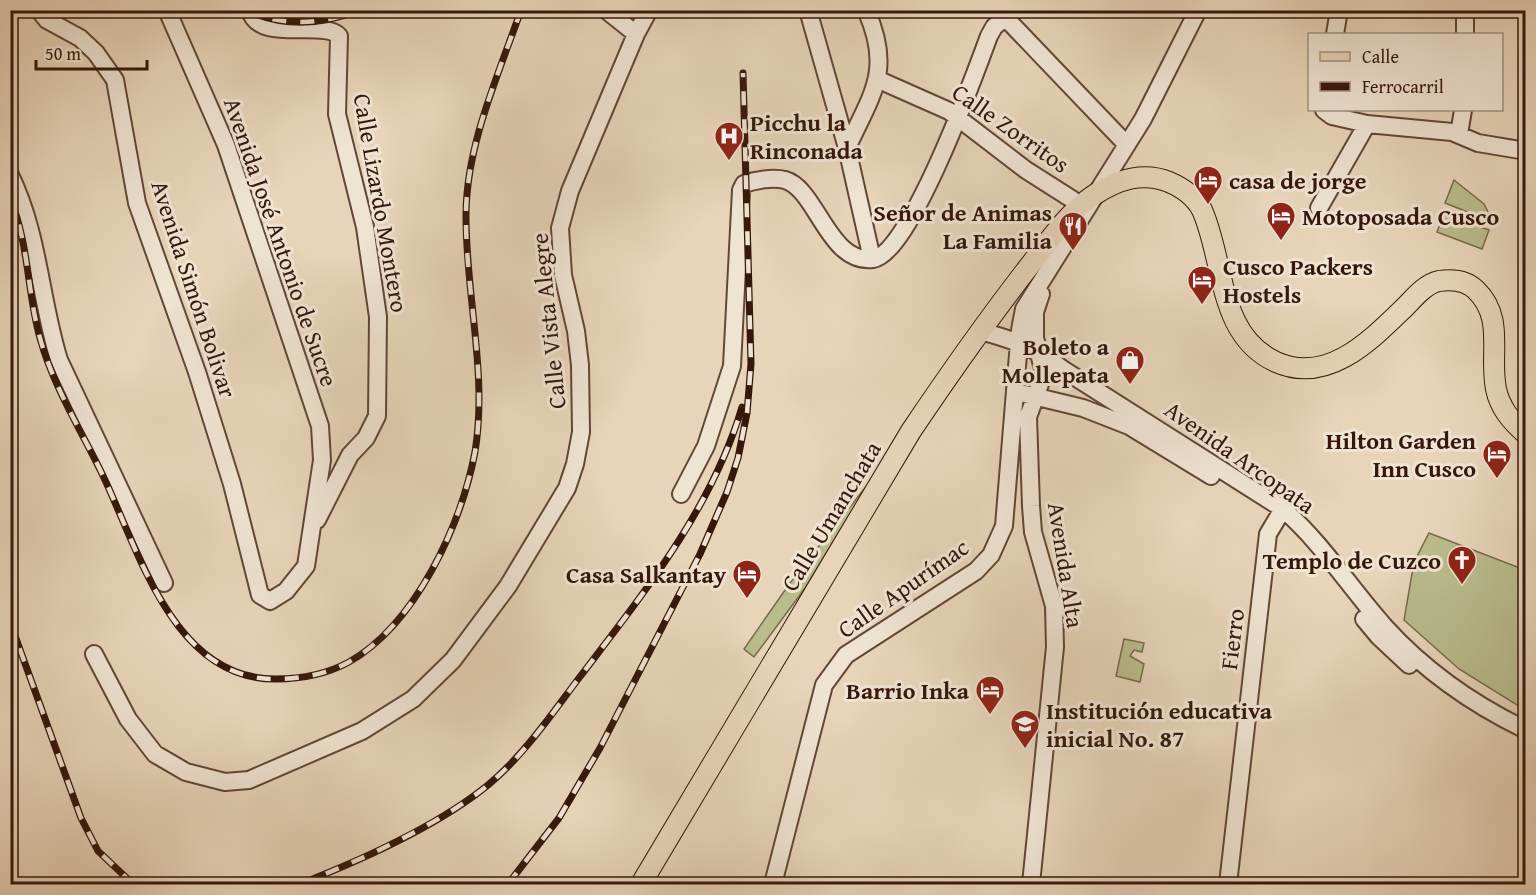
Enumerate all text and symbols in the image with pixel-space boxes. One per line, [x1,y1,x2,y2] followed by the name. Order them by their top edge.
[36,33,147,71] scale bar
[1308,33,1503,111] legend
[45,40,81,67] text: 50 m
[1362,43,1399,70] text: Calle
[1362,73,1444,100] text: Ferrocarril
[945,75,1077,181] street label: Calle Zorritos
[345,91,417,315] street label: Calle Lizardo Montero
[215,93,347,391] street label: Avenida José Antonio de Sucre
[750,105,864,168] place label: Picchu la Rinconada
[713,120,745,162] hospital icon: Picchu la Rinconada
[1229,163,1367,198] place label: casa de jorge
[1192,164,1224,206] hotel icon: casa de jorge
[142,176,246,402] street label: Avenida Simón Bolivar
[873,195,1053,258] place label: Señor de Animas La Familia
[1302,199,1499,234] place label: Motoposada Cusco
[1265,200,1297,242] hotel icon: Motoposada Cusco
[1057,210,1089,252] restaurant icon: Señor de Animas La Familia
[521,231,575,411] street label: Calle Vista Alegre
[1223,249,1373,312] place label: Cusco Packers Hostels
[1186,264,1218,306] hotel icon: Cusco Packers Hostels
[1002,329,1110,392] place label: Boleto a Mollepata
[1114,344,1146,386] shop icon: Boleto a Mollepata
[1158,392,1323,522] street label: Avenida Arcopata
[1326,423,1476,486] place label: Hilton Garden Inn Cusco
[772,434,890,598] street label: Calle Umanchata
[1481,438,1513,480] hotel icon: Hilton Garden Inn Cusco
[1039,500,1093,631] street label: Avenida Alta
[830,530,976,646] street label: Calle Apurímac
[1263,543,1441,578] place label: Templo de Cuzco
[1446,544,1478,586] church icon: Templo de Cuzco
[566,557,727,592] place label: Casa Salkantay
[731,558,763,600] hotel icon: Casa Salkantay
[1211,606,1253,672] street label: Fierro
[846,673,970,708] place label: Barrio Inka
[974,674,1006,716] hotel icon: Barrio Inka
[1046,693,1273,756] place label: Institución educativa inicial No. 87
[1009,708,1041,750] school or university icon: Institución educativa inicial No. 87

